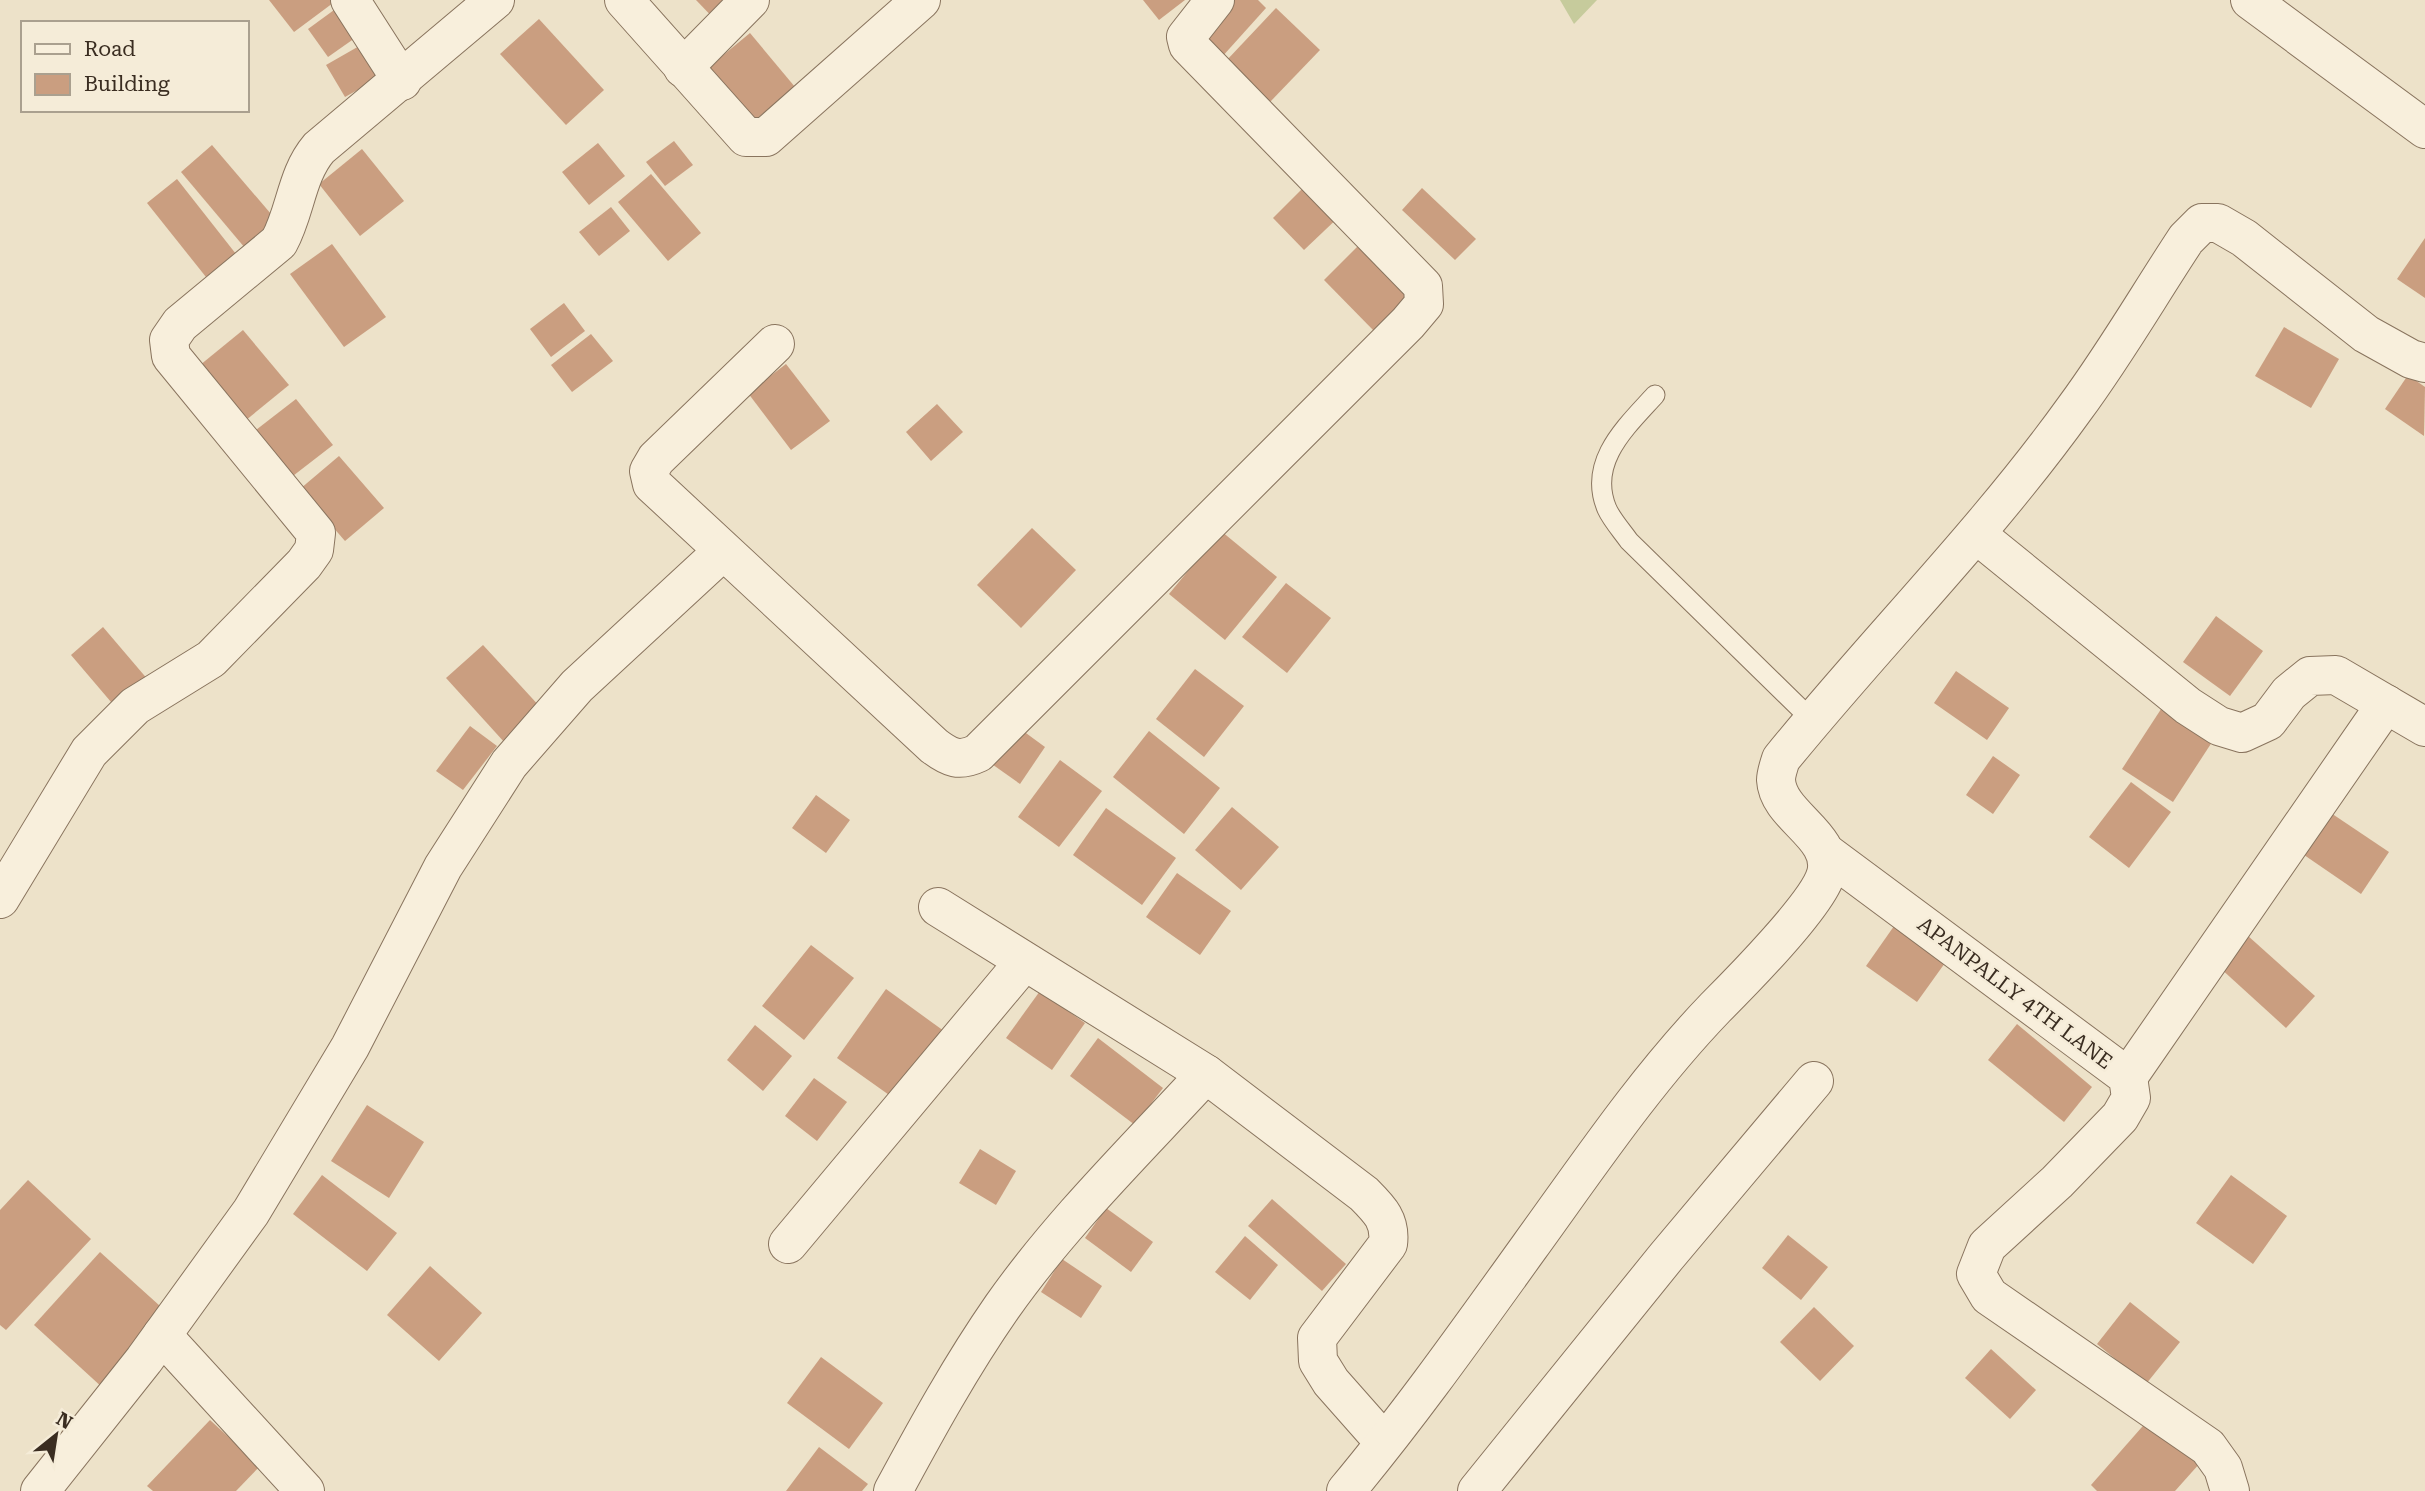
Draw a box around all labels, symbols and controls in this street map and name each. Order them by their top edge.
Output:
legend [21,21,248,112]
text: Road [84,37,136,61]
text: Building [84,72,170,96]
street label: APANPALLY 4TH LANE [1913,912,2117,1074]
north arrow [21,1400,91,1470]
text: N [52,1407,77,1435]

